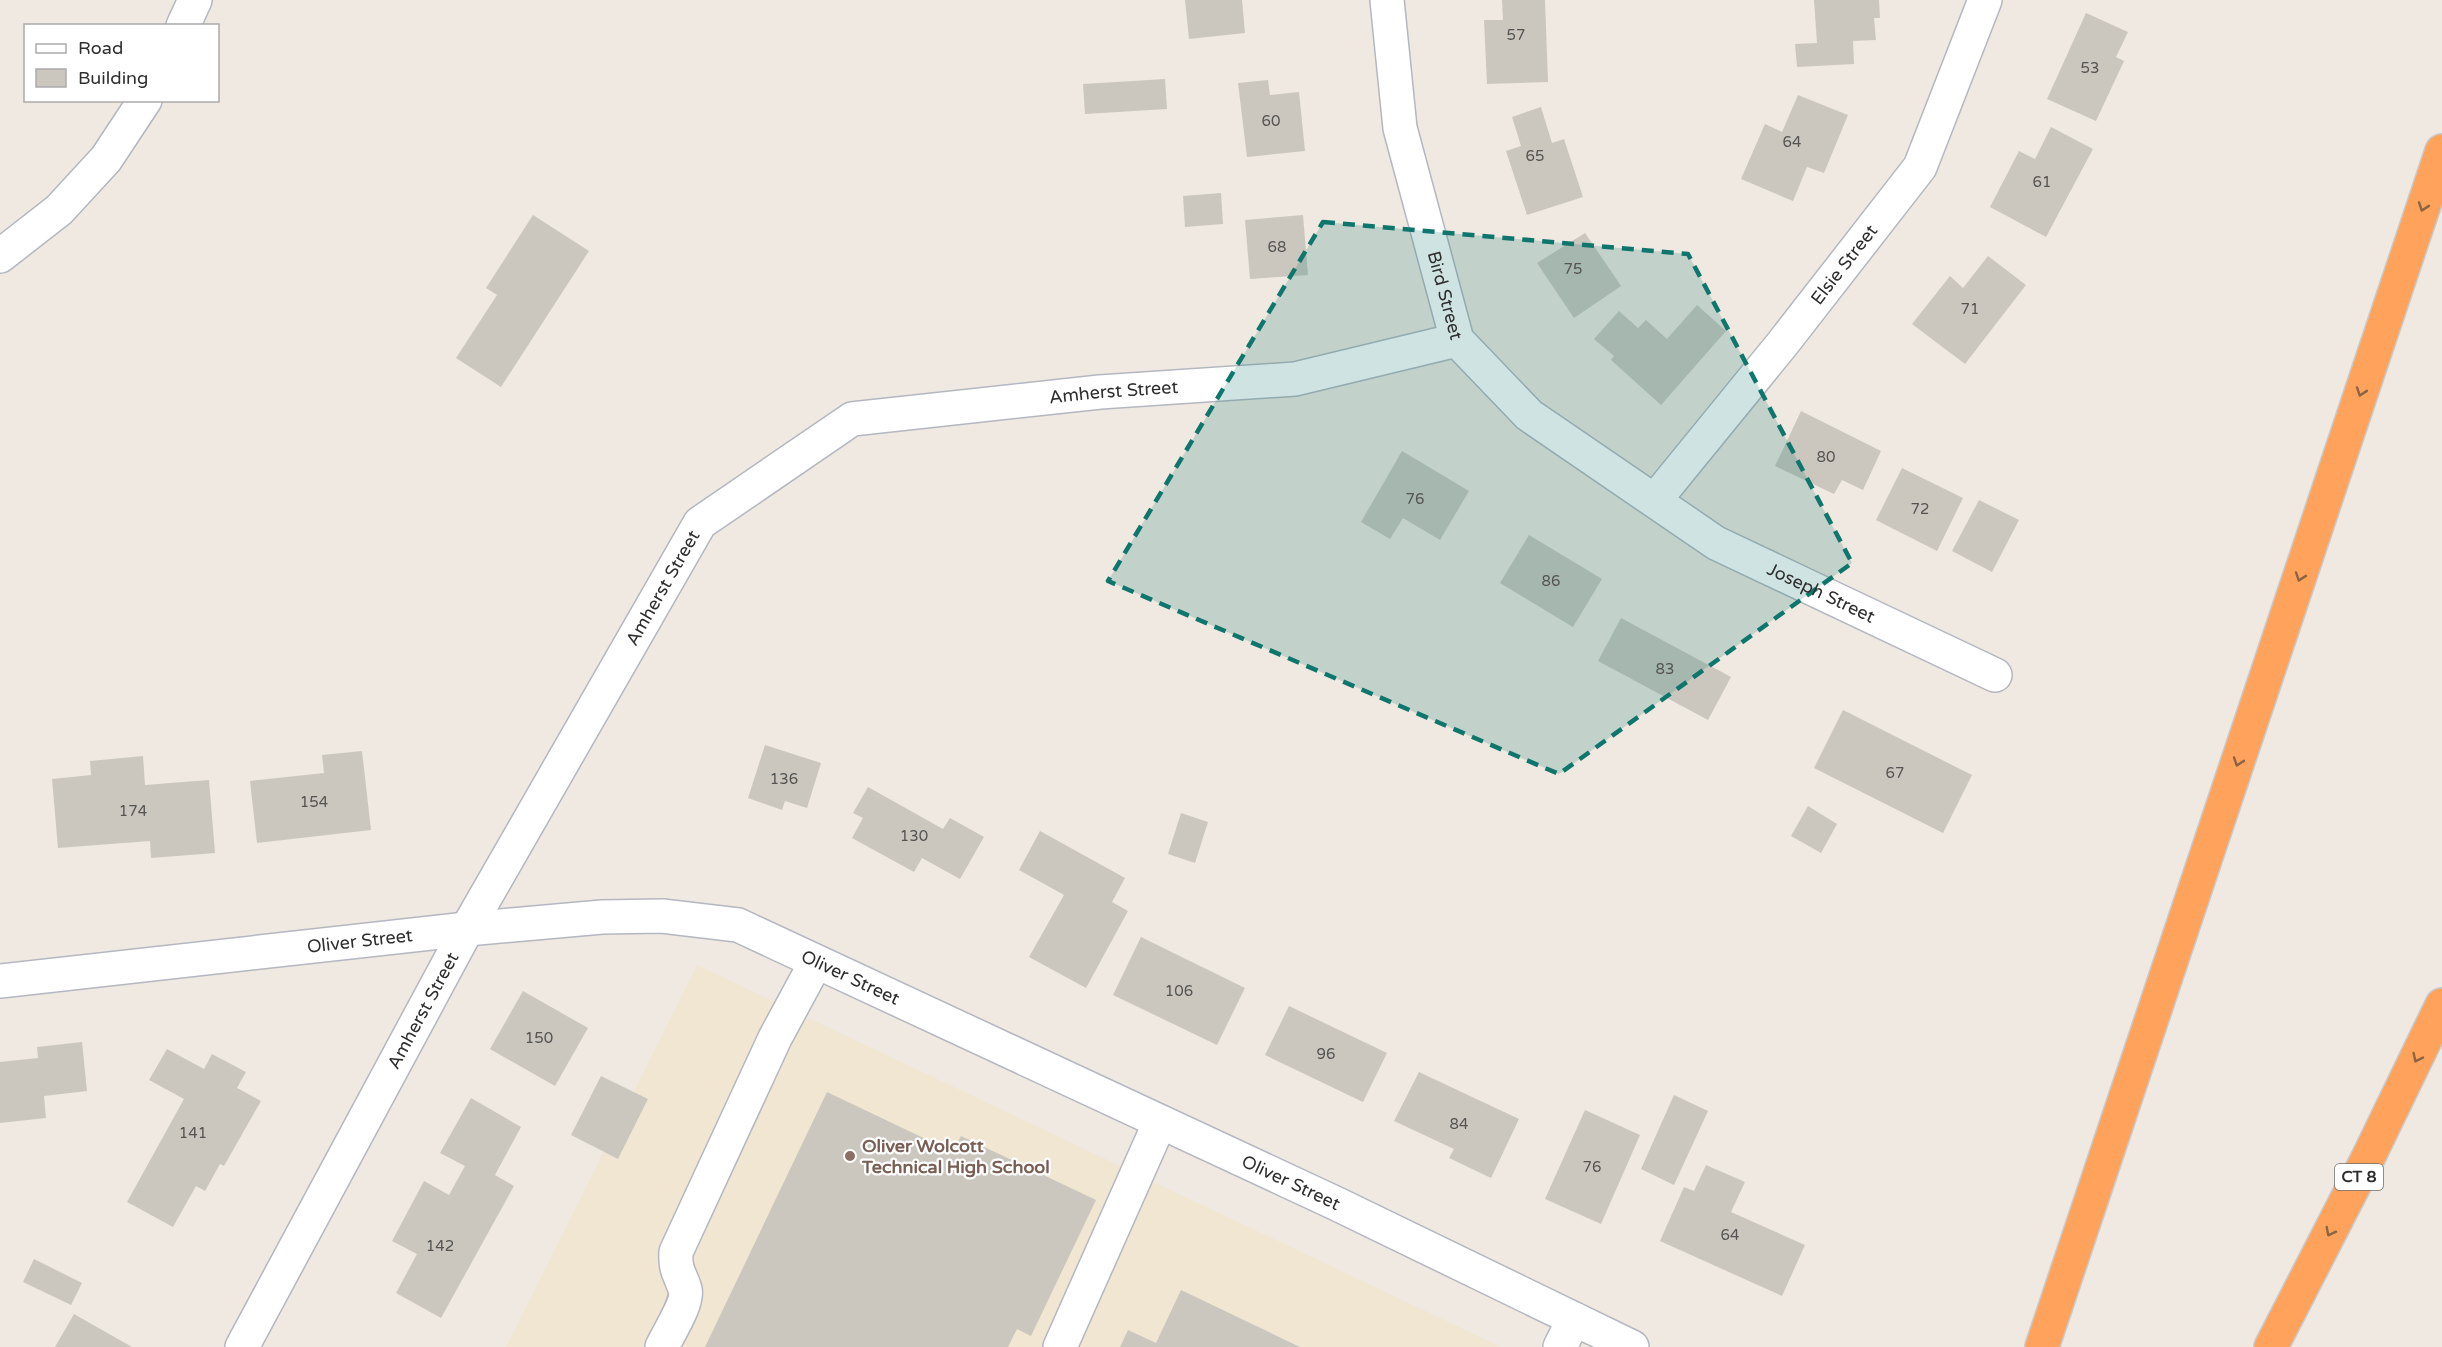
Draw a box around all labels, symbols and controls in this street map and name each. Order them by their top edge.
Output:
legend [24,24,219,102]
house number: 57 [1507,26,1525,44]
text: Road [78,37,123,59]
house number: 53 [2081,59,2099,77]
text: Building [78,67,148,89]
house number: 60 [1262,112,1280,130]
house number: 64 [1783,133,1801,151]
house number: 65 [1526,147,1544,165]
house number: 61 [2033,173,2051,191]
one-way arrow [2418,201,2431,212]
street label: Elsie Street [1806,220,1882,309]
house number: 68 [1268,238,1286,256]
street label: Bird Street [1423,249,1467,342]
house number: 75 [1564,260,1582,278]
house number: 71 [1961,300,1979,318]
street label: Amherst Street [1048,376,1179,408]
one-way arrow [2356,386,2369,397]
house number: 80 [1817,448,1835,466]
house number: 76 [1406,490,1424,508]
house number: 72 [1911,500,1929,518]
street label: Amherst Street [621,526,705,650]
street label: Joseph Street [1764,558,1879,628]
one-way arrow [2294,571,2307,582]
house number: 86 [1542,572,1560,590]
house number: 83 [1656,660,1674,678]
one-way arrow [2232,756,2245,767]
house number: 67 [1886,764,1904,782]
house number: 136 [770,770,798,788]
house number: 154 [300,793,328,811]
house number: 174 [119,802,147,820]
house number: 130 [900,827,928,845]
street label: Oliver Street [306,924,414,958]
street label: Oliver Street [798,945,903,1010]
street label: Amherst Street [383,948,464,1073]
house number: 106 [1165,982,1193,1000]
house number: 150 [525,1029,553,1047]
house number: 96 [1317,1045,1335,1063]
one-way arrow [2412,1051,2424,1062]
house number: 84 [1450,1115,1468,1133]
house number: 141 [179,1124,207,1142]
place label: Oliver Wolcott Technical High School [861,1135,1050,1178]
marker: Oliver Wolcott Technical High School [843,1149,857,1163]
street label: Oliver Street [1238,1150,1344,1215]
house number: 76 [1583,1158,1601,1176]
road number: CT 8 [2335,1164,2383,1190]
house number: 64 [1721,1226,1739,1244]
one-way arrow [2326,1226,2337,1237]
house number: 142 [426,1237,454,1255]

